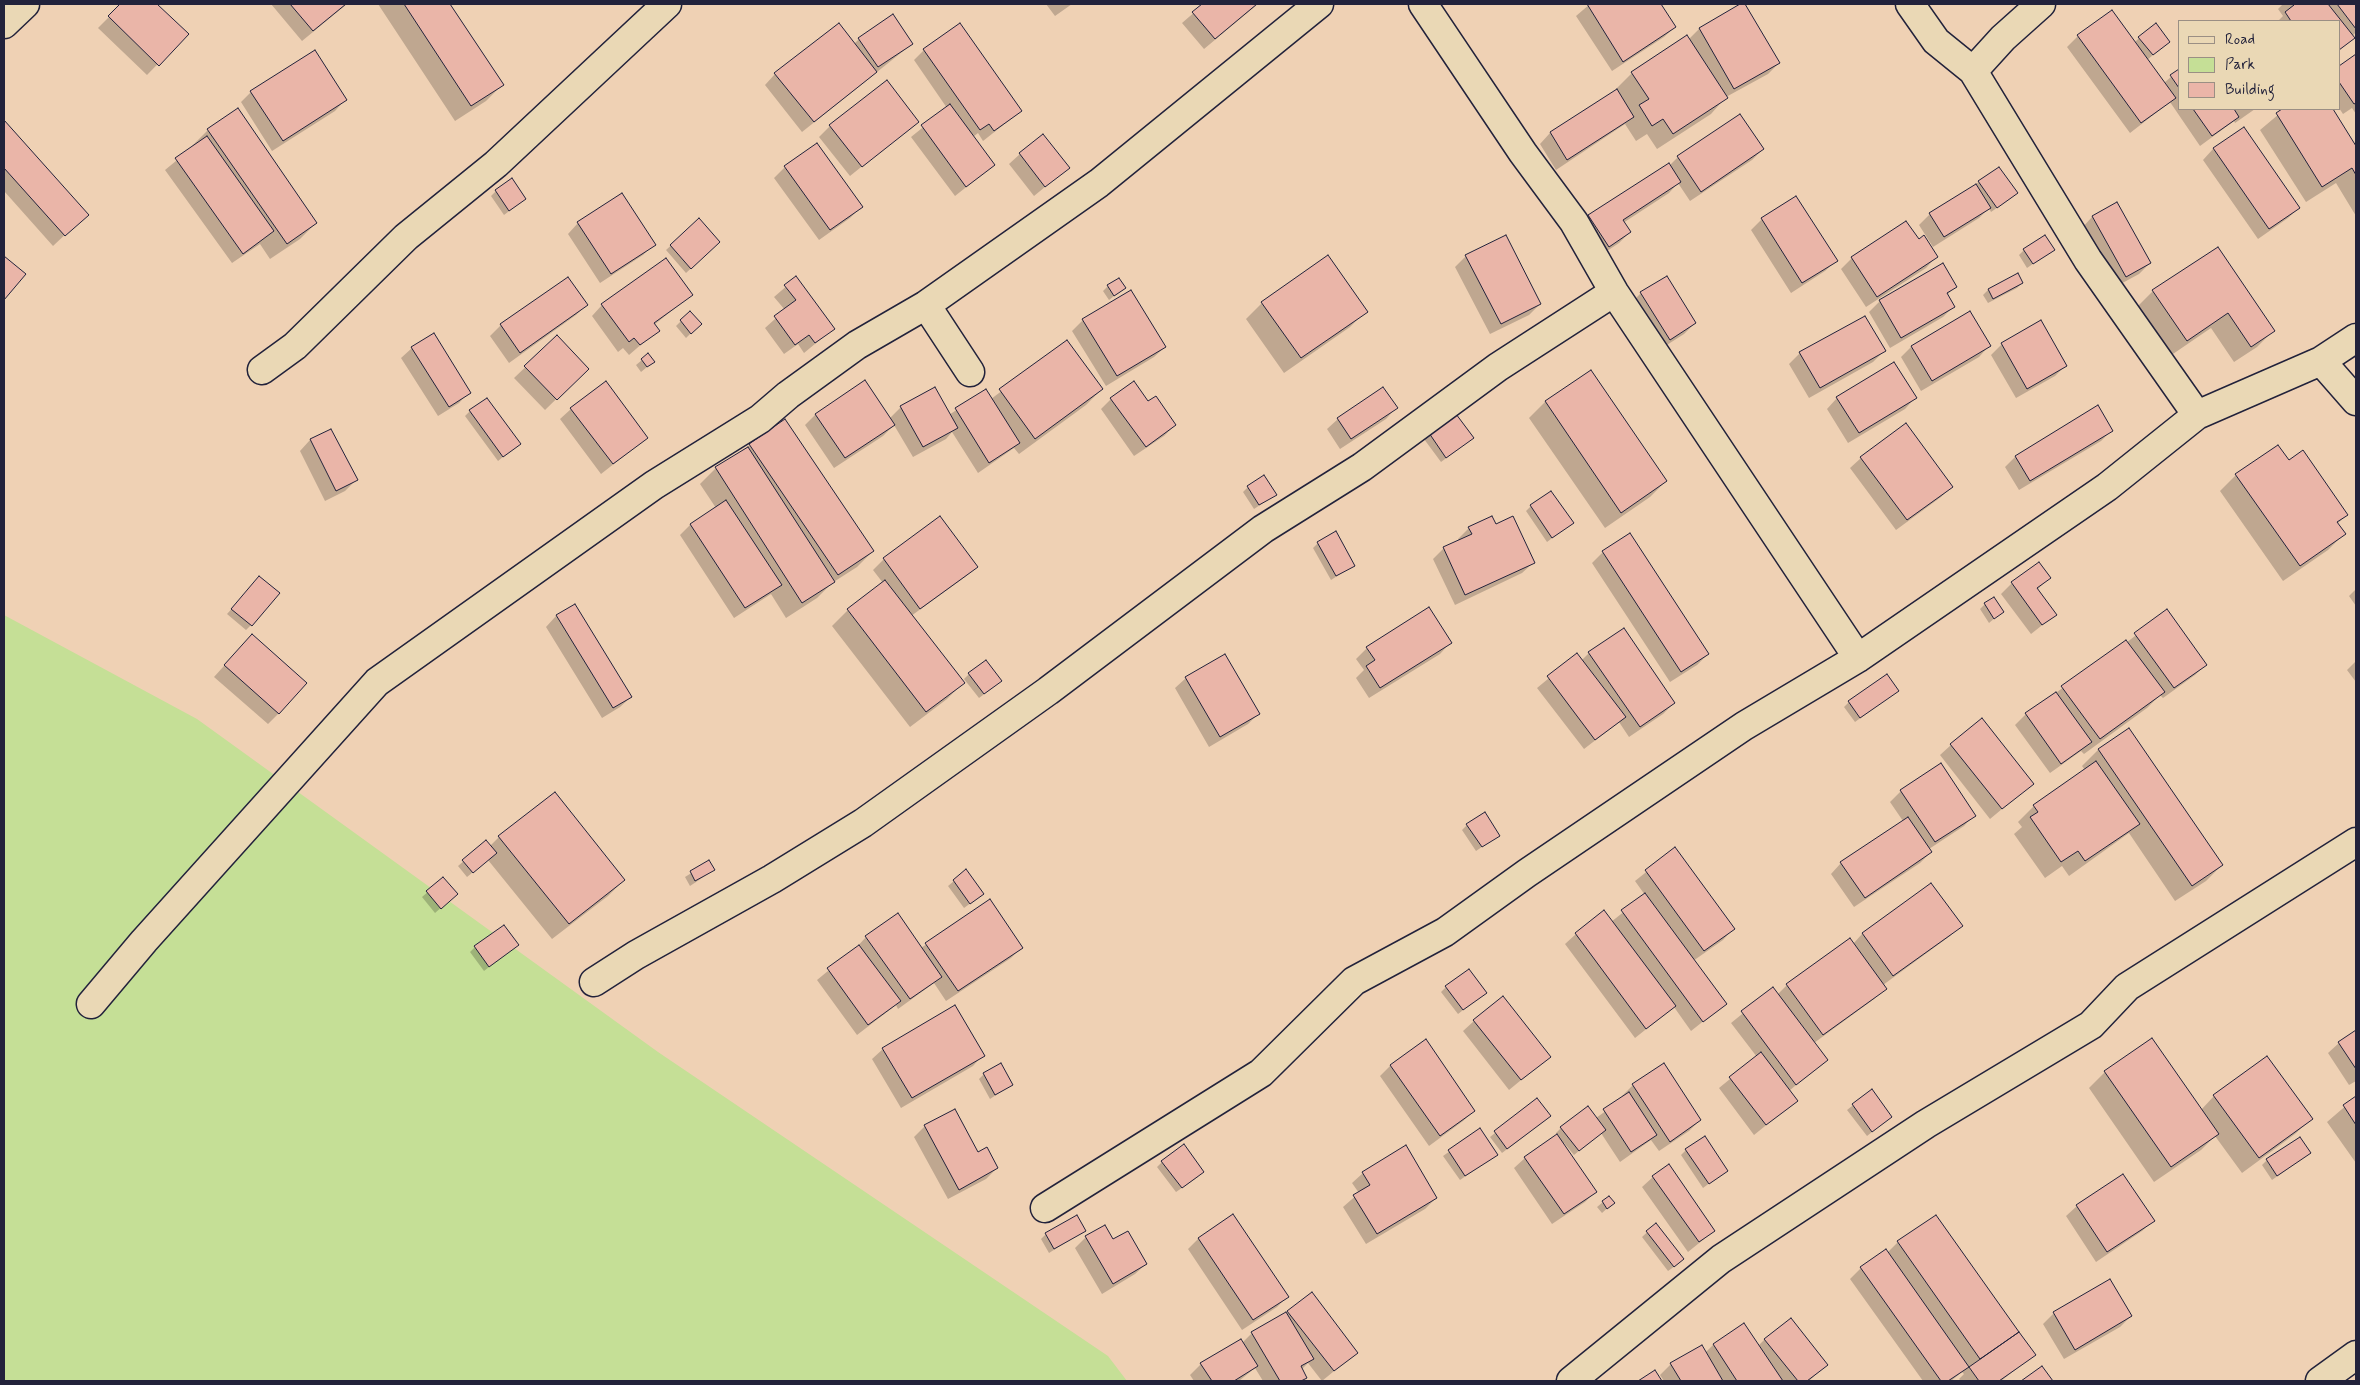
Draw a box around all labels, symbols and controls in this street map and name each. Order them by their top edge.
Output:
legend [2178,20,2340,110]
text: Road [2225,30,2255,50]
text: Park [2225,55,2255,75]
text: Building [2225,80,2275,100]

